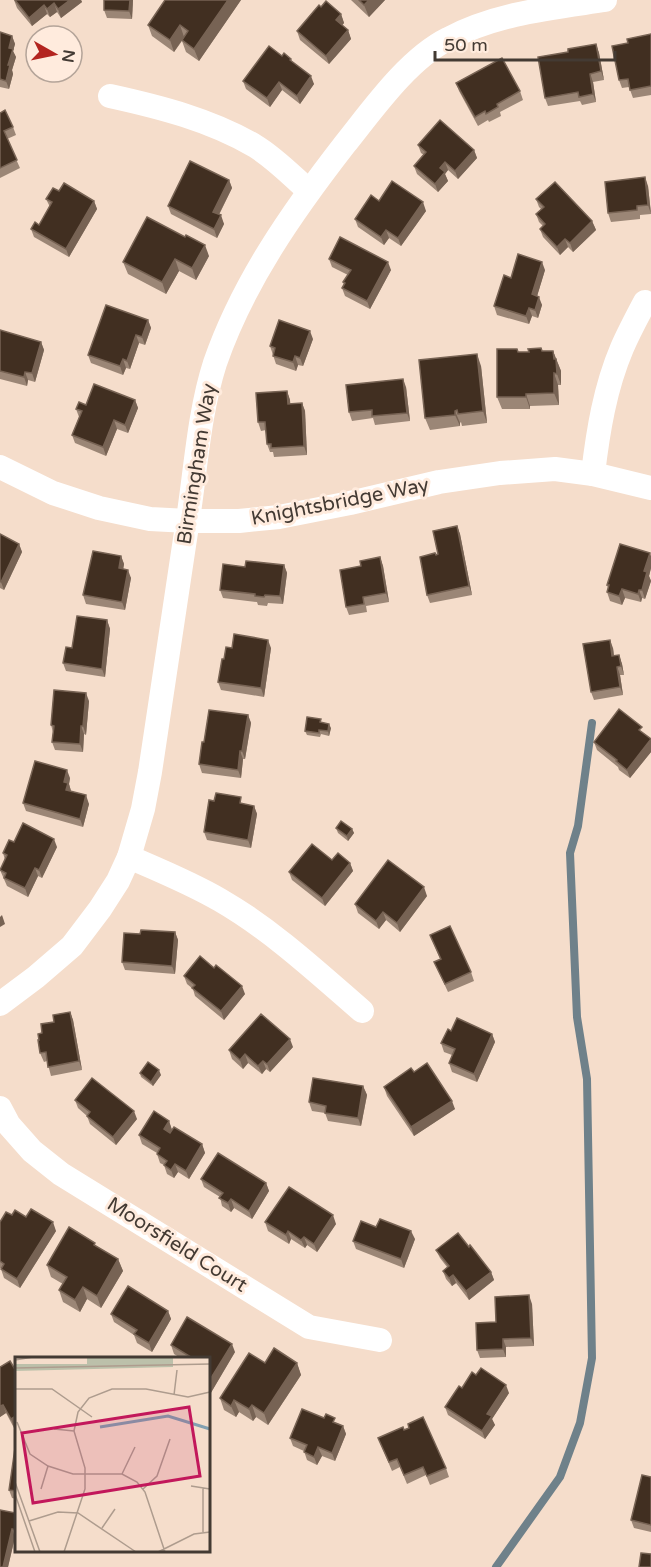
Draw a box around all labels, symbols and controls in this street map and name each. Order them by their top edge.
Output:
north arrow [24,24,84,84]
scale bar [435,24,615,62]
text: 50 m [444,34,488,56]
text: N [57,48,79,64]
street label: Birmingham Way [172,382,222,546]
street label: Knightsbridge Way [249,473,431,531]
street label: Moorsfield Court [102,1192,252,1298]
inset map [15,1357,210,1552]

